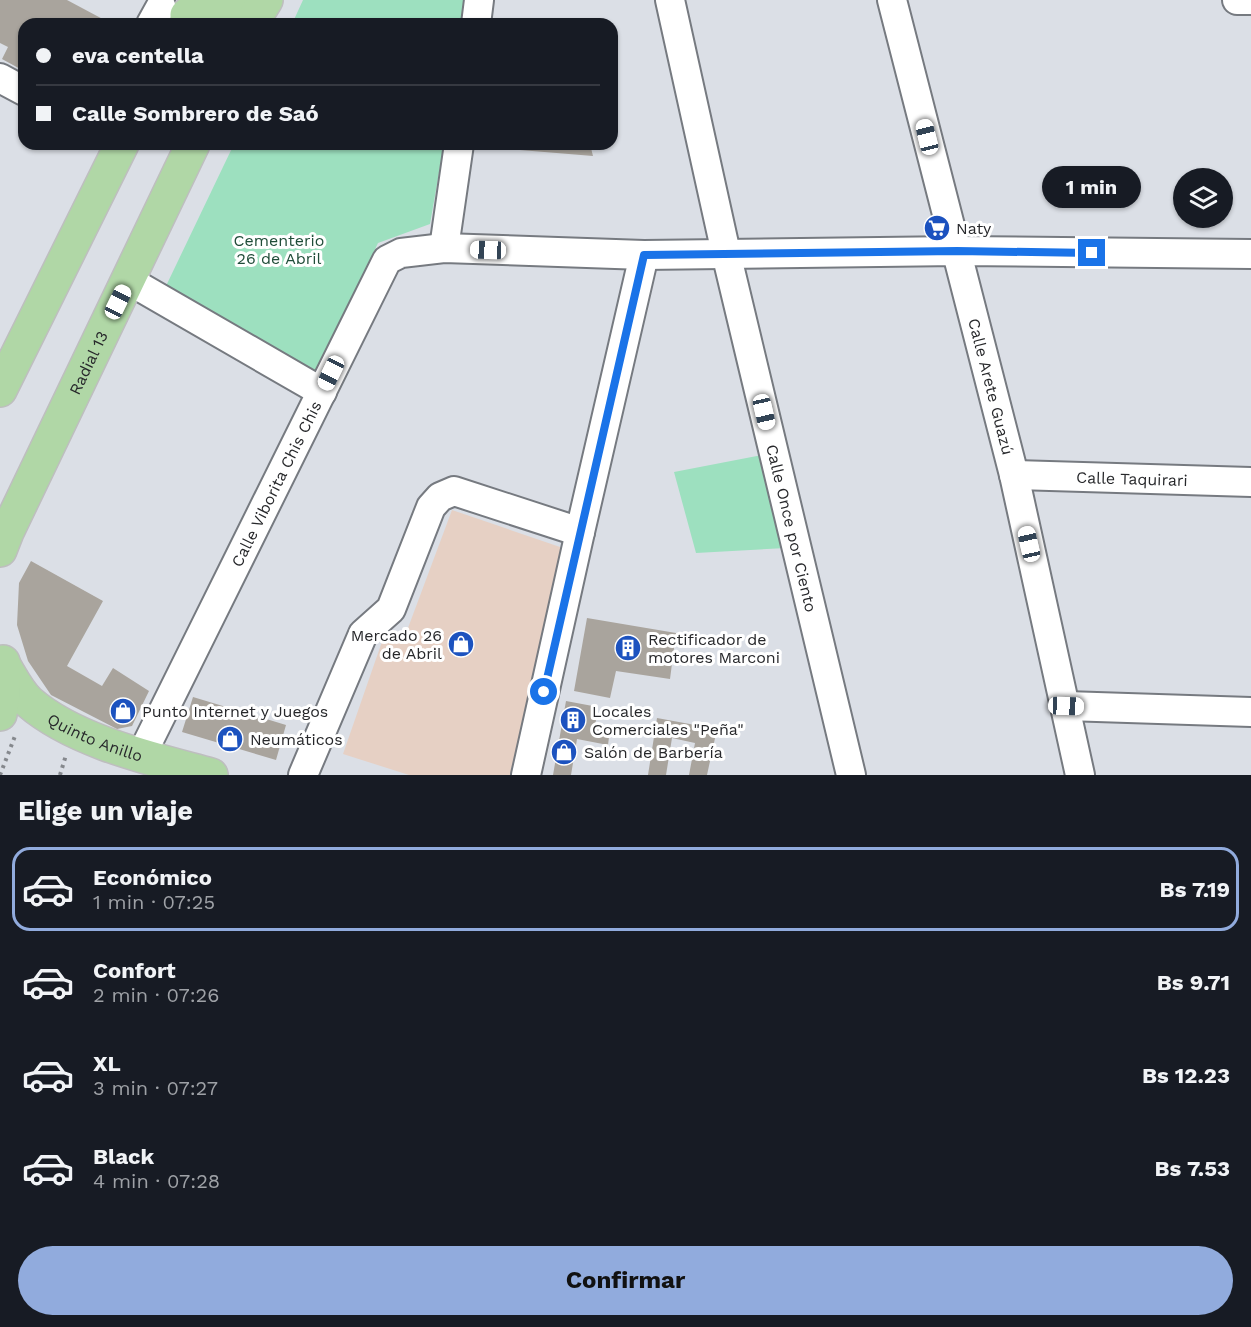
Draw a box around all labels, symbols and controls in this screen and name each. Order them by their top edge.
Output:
text: eva centella [72,43,204,68]
text: Calle Sombrero de Saó [72,101,319,126]
car [914,117,940,157]
callout: 1 min [1042,166,1142,208]
map controls [1173,168,1233,228]
button: layers [1173,168,1233,228]
text: 1 min [1066,175,1117,199]
supermarket icon: Naty [922,213,952,243]
place label: Naty [956,219,992,238]
park label: Cementerio 26 de Abril [234,231,324,268]
route end [1078,239,1105,266]
car [470,240,506,260]
car [102,282,134,322]
street label: Calle Arete Guazú [965,316,1018,457]
street label: Radial 13 [65,328,111,398]
car [315,353,347,393]
car [751,392,777,432]
street label: Calle Viborita Chis Chis [227,398,325,570]
street label: Calle Once por Ciento [763,442,821,614]
street label: Calle Taquirari [1076,467,1188,490]
car [1016,524,1042,564]
place label: Mercado 26 de Abril [351,626,442,663]
shop icon: Mercado 26 de Abril [446,629,476,659]
place label: Rectificador de motores Marconi [648,630,780,667]
building icon: Rectificador de motores Marconi [613,633,643,663]
route start [530,678,557,705]
shop icon: Punto Internet y Juegos [108,696,138,726]
car [1048,696,1084,716]
place label: Punto Internet y Juegos [142,702,328,721]
place label: Locales Comerciales "Peña" [592,702,744,739]
building icon: Locales Comerciales "Peña" [558,705,588,735]
street label: Quinto Anillo [44,709,145,765]
shop icon: Neumáticos [215,724,245,754]
place label: Neumáticos [250,730,343,749]
shop icon: Salón de Barbería [549,737,579,767]
place label: Salón de Barbería [584,743,723,762]
text: Elige un viaje [18,795,193,827]
icon: car [21,862,75,916]
text: Económico [93,865,212,890]
text: Bs 7.19 [1160,877,1230,902]
text: 1 min · 07:25 [93,890,215,914]
icon: car [21,955,75,1009]
text: Confort [93,958,176,983]
text: Bs 9.71 [1157,970,1230,995]
text: 2 min · 07:26 [93,983,219,1007]
icon: car [21,1048,75,1102]
text: XL [93,1051,121,1076]
text: Bs 12.23 [1142,1063,1230,1088]
text: 3 min · 07:27 [93,1076,218,1100]
icon: car [21,1141,75,1195]
text: Black [93,1144,154,1169]
text: Bs 7.53 [1155,1156,1230,1181]
text: 4 min · 07:28 [93,1169,220,1193]
button: Confirmar [18,1246,1233,1315]

